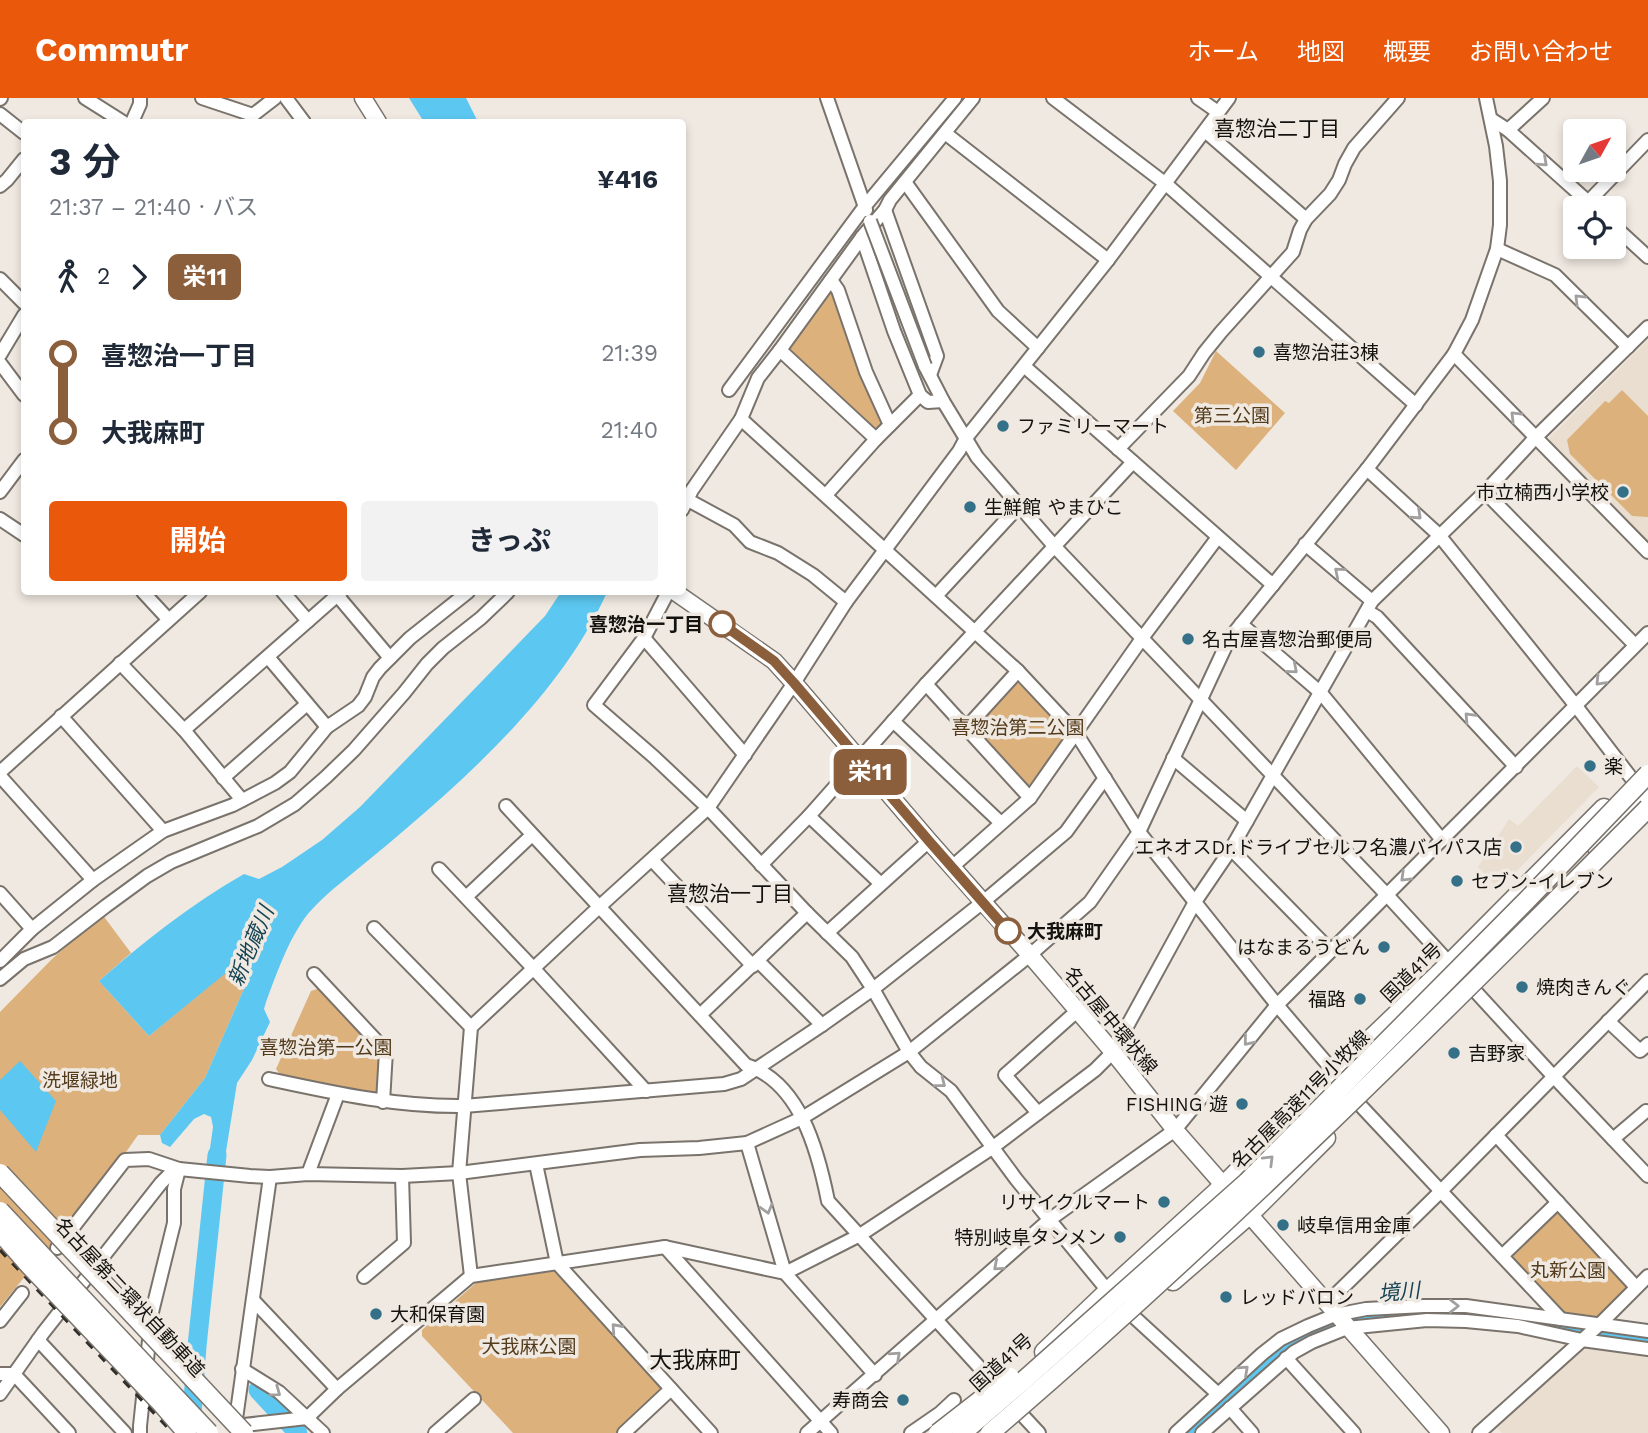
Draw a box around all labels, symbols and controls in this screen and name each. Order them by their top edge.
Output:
text: Commutr [35,30,188,69]
text: ホーム [1188,38,1259,66]
text: 地図 [1297,38,1345,66]
text: 概要 [1383,38,1431,66]
text: お問い合わせ [1469,38,1613,66]
district label: 喜惣治二丁目 [1214,116,1340,141]
north arrow [1563,119,1626,182]
map controls [1563,119,1626,259]
text: 3 分 [49,140,120,184]
one-way arrow [1535,154,1548,166]
text: ¥416 [597,164,658,194]
text: 21:37 – 21:40 · バス [49,194,258,221]
button: locate [1563,196,1626,259]
icon: walk [49,258,87,296]
icon: forward [120,258,158,296]
text: 2 [97,263,110,290]
text: 栄11 [182,263,227,291]
one-way arrow [1575,295,1587,307]
text: 21:39 [601,340,658,367]
text: 喜惣治一丁目 [101,341,257,371]
place label: 喜惣治荘3棟 [1273,341,1379,364]
marker: 喜惣治荘3棟 [1251,344,1267,360]
park label: 第三公園 [1194,404,1270,427]
one-way arrow [1510,411,1523,424]
place label: ファミリーマート [1017,415,1169,438]
text: 21:40 [600,417,658,444]
text: 大我麻町 [101,418,205,448]
marker: ファミリーマート [995,418,1011,434]
place label: 市立楠西小学校 [1476,481,1609,504]
marker: 市立楠西小学校 [1615,484,1631,500]
place label: 生鮮館 やまひこ [984,496,1123,519]
marker: 生鮮館 やまひこ [962,499,978,515]
button: 開始 [49,501,347,581]
button: きっぷ [361,501,658,581]
one-way arrow [1409,507,1422,519]
one-way arrow [1334,568,1346,581]
marker: 喜惣治一丁目 [709,611,735,637]
place label: 喜惣治一丁目 [589,613,703,636]
place label: 名古屋喜惣治郵便局 [1202,628,1373,651]
marker: 名古屋喜惣治郵便局 [1180,631,1196,647]
one-way arrow [1285,661,1298,673]
one-way arrow [1596,673,1609,686]
one-way arrow [1465,712,1478,725]
park label: 喜惣治第二公園 [951,716,1085,739]
line badge: 栄11 [830,749,910,795]
place label: 楽 [1604,755,1623,778]
text: 栄11 [848,758,892,786]
marker: 楽 [1582,758,1598,774]
place label: エネオスDr.ドライブセルフ名濃バイパス店 [1135,836,1502,859]
marker: エネオスDr.ドライブセルフ名濃バイパス店 [1508,839,1524,855]
one-way arrow [1400,869,1413,882]
place label: セブン-イレブン [1471,870,1614,893]
marker: セブン-イレブン [1449,873,1465,889]
district label: 喜惣治一丁目 [667,881,793,906]
water label: 新地蔵川 [223,900,279,989]
marker: 大我麻町 [995,918,1021,944]
place label: 大我麻町 [1027,920,1103,943]
place label: はなまるうどん [1237,936,1370,959]
street label: 国道41号 [1376,938,1447,1007]
marker: はなまるうどん [1376,939,1392,955]
street label: 名古屋中環状線 [1059,962,1162,1079]
place label: 焼肉きんぐ [1536,976,1631,999]
marker: 焼肉きんぐ [1514,979,1530,995]
place label: 福路 [1308,988,1346,1011]
marker: 福路 [1352,991,1368,1007]
street label: 名古屋高速11号小牧線 [1227,1026,1374,1173]
one-way arrow [1243,1034,1256,1046]
park label: 喜惣治第一公園 [259,1036,393,1059]
place label: 吉野家 [1468,1042,1525,1065]
marker: 吉野家 [1446,1045,1462,1061]
park label: 洗堰緑地 [42,1069,118,1092]
one-way arrow [932,1075,945,1087]
place label: FISHING 遊 [1126,1093,1228,1116]
marker: FISHING 遊 [1234,1096,1250,1112]
one-way arrow [1261,1155,1274,1168]
place label: リサイクルマート [999,1191,1150,1214]
marker: リサイクルマート [1156,1194,1172,1210]
one-way arrow [758,1202,773,1214]
street label: 名古屋第二環状自動車道 [50,1213,209,1382]
place label: 岐阜信用金庫 [1297,1214,1411,1237]
marker: 岐阜信用金庫 [1275,1217,1291,1233]
place label: 特別岐阜タンメン [955,1226,1106,1249]
marker: 特別岐阜タンメン [1112,1229,1128,1245]
one-way arrow [993,1258,1006,1270]
park label: 丸新公園 [1530,1259,1606,1282]
water label: 境川 [1377,1277,1423,1306]
place label: レッドバロン [1240,1286,1354,1309]
marker: レッドバロン [1218,1289,1234,1305]
one-way arrow [1449,1298,1460,1314]
place label: 大和保育園 [390,1303,485,1326]
marker: 大和保育園 [368,1306,384,1322]
one-way arrow [611,1323,624,1336]
street label: 国道41号 [966,1328,1037,1396]
park label: 大我麻公園 [481,1335,577,1358]
district label: 大我麻町 [649,1347,741,1374]
one-way arrow [888,1352,901,1365]
one-way arrow [1236,1366,1249,1379]
one-way arrow [268,1383,281,1396]
place label: 寿商会 [832,1389,889,1412]
marker: 寿商会 [895,1392,911,1408]

